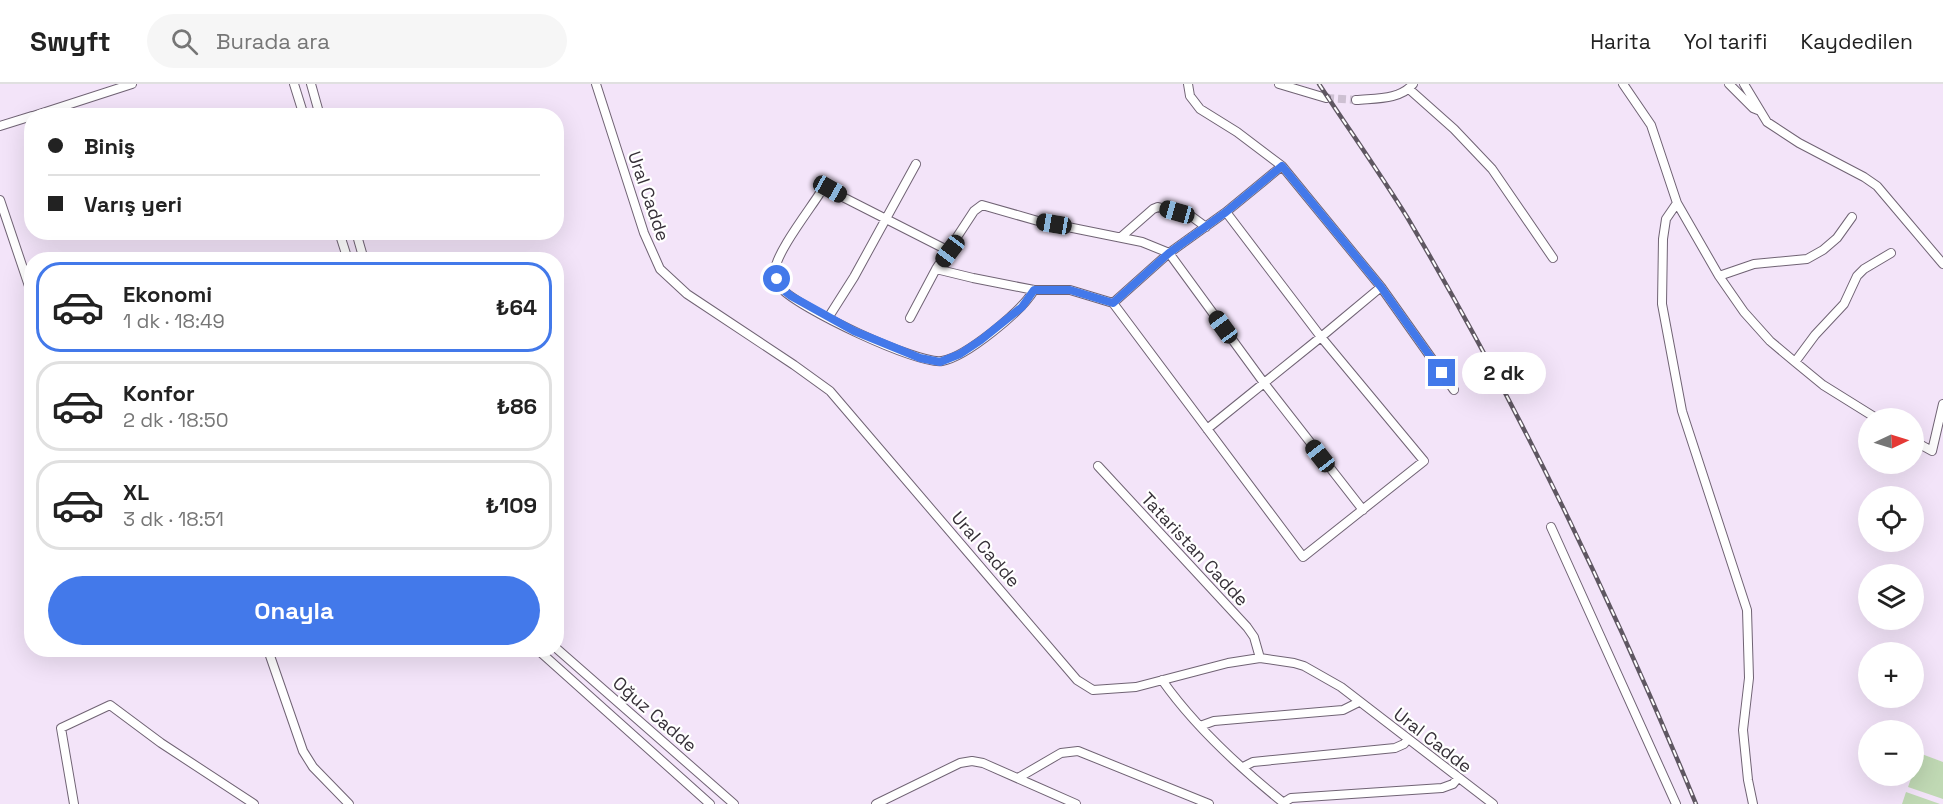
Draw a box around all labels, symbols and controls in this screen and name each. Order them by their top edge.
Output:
search box [147,14,567,68]
text: Swyft [30,23,111,59]
icon: search [168,25,201,58]
text: Burada ara [216,27,330,55]
text: Harita [1590,28,1651,55]
text: Yol tarifi [1684,28,1767,55]
text: Kaydedilen [1800,28,1913,55]
text: Biniş [84,132,135,160]
street label: Ural Cadde [623,148,675,244]
car [810,172,850,206]
text: Varış yeri [84,190,182,218]
car [1157,198,1197,226]
car [1035,212,1073,236]
car [932,231,968,271]
route start [763,265,790,292]
icon: car [51,280,105,334]
text: Ekonomi [123,280,212,308]
text: ₺64 [496,293,537,321]
car [1205,307,1241,347]
text: 1 dk · 18:49 [123,308,225,334]
callout: 2 dk [1463,352,1547,394]
route end [1428,359,1455,386]
text: 2 dk [1484,360,1525,386]
icon: car [51,379,105,433]
text: Konfor [123,379,195,407]
text: ₺86 [497,392,537,420]
text: 2 dk · 18:50 [123,407,229,433]
north arrow [1858,408,1924,474]
map controls [1858,408,1924,786]
car [1302,436,1338,476]
icon: car [51,478,105,532]
text: XL [123,478,149,506]
button: locate [1858,486,1924,552]
street label: Tataristan Cadde [1136,487,1254,611]
text: ₺109 [486,491,537,519]
text: 3 dk · 18:51 [123,506,224,532]
street label: Ural Cadde [947,506,1025,592]
button: layers [1858,564,1924,630]
button: Onayla [48,576,540,645]
button: + [1858,642,1924,708]
street label: Oğuz Cadde [608,671,702,757]
street label: Ural Cadde [1389,702,1477,778]
button: − [1858,720,1924,786]

